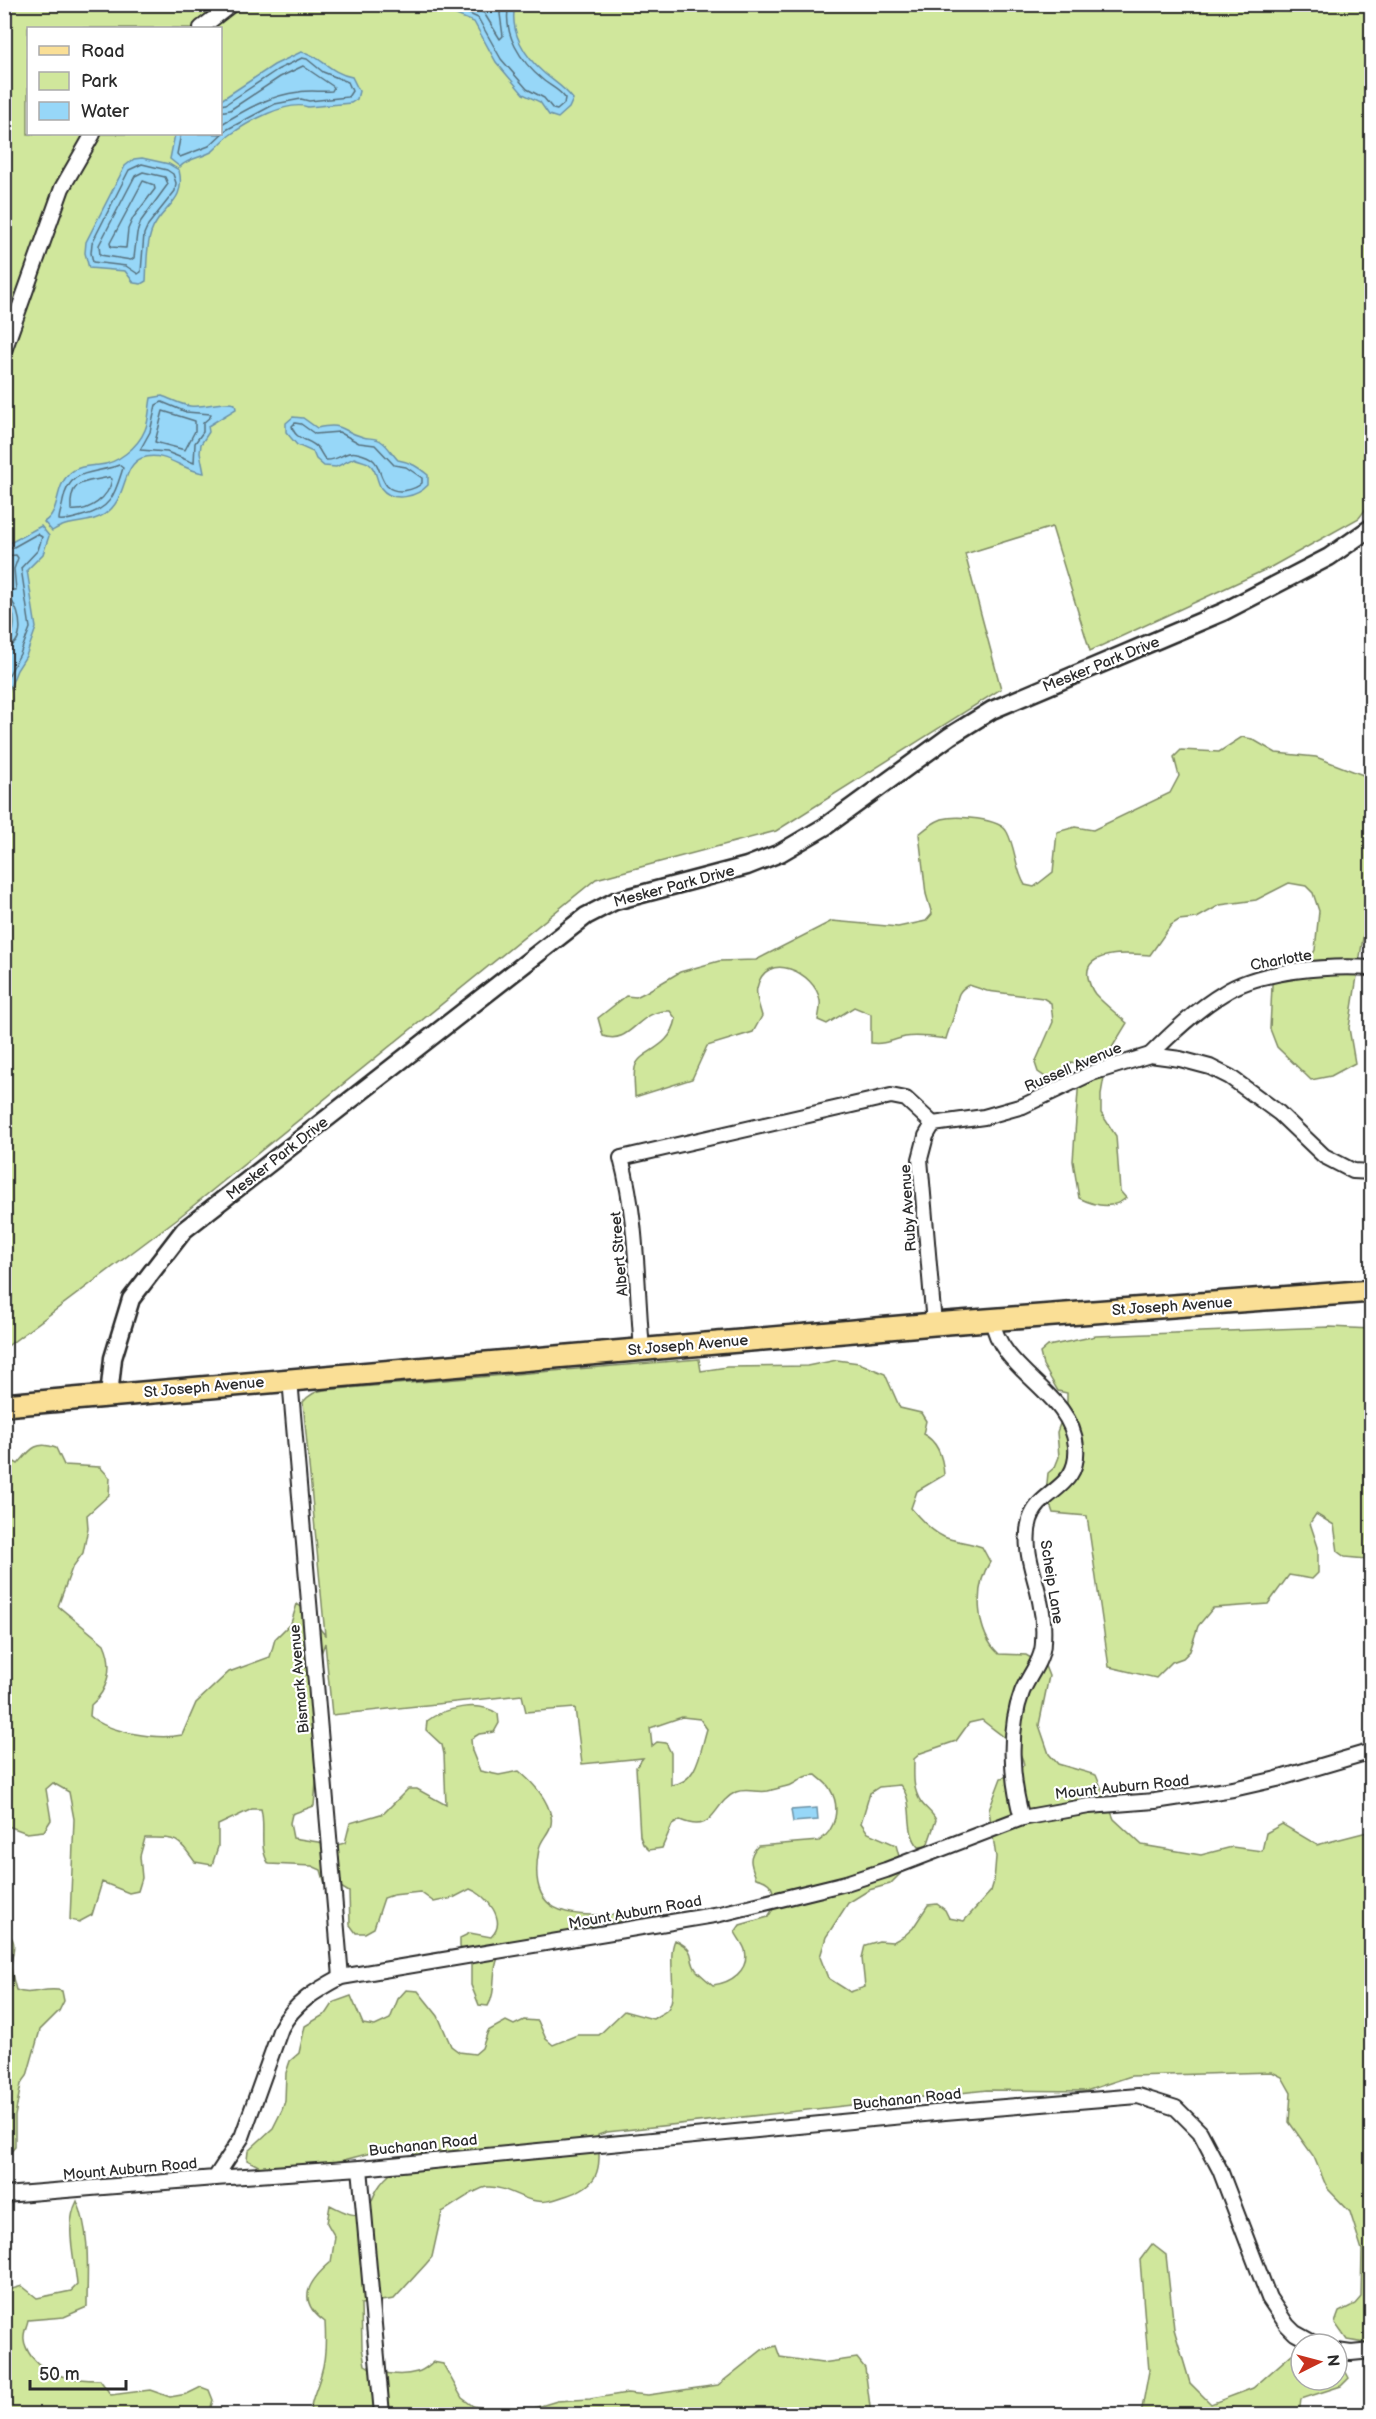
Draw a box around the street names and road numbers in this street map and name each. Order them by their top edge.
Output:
street label: Mesker Park Drive [1040,632,1162,697]
street label: Mesker Park Drive [612,861,737,912]
street label: Charlotte [1249,946,1313,975]
street label: Russell Avenue [1022,1038,1125,1096]
street label: Mesker Park Drive [223,1113,332,1204]
street label: Ruby Avenue [896,1164,921,1252]
street label: Albert Street [606,1210,633,1297]
street label: St Joseph Avenue [1111,1293,1233,1320]
street label: St Joseph Avenue [627,1331,749,1360]
street label: St Joseph Avenue [143,1373,265,1402]
street label: Scheip Lane [1036,1539,1068,1625]
street label: Bismark Avenue [285,1624,314,1734]
street label: Mount Auburn Road [1054,1771,1190,1804]
street label: Mount Auburn Road [567,1891,703,1934]
street label: Buchanan Road [852,2084,962,2115]
street label: Buchanan Road [368,2130,478,2161]
street label: Mount Auburn Road [62,2154,198,2185]

